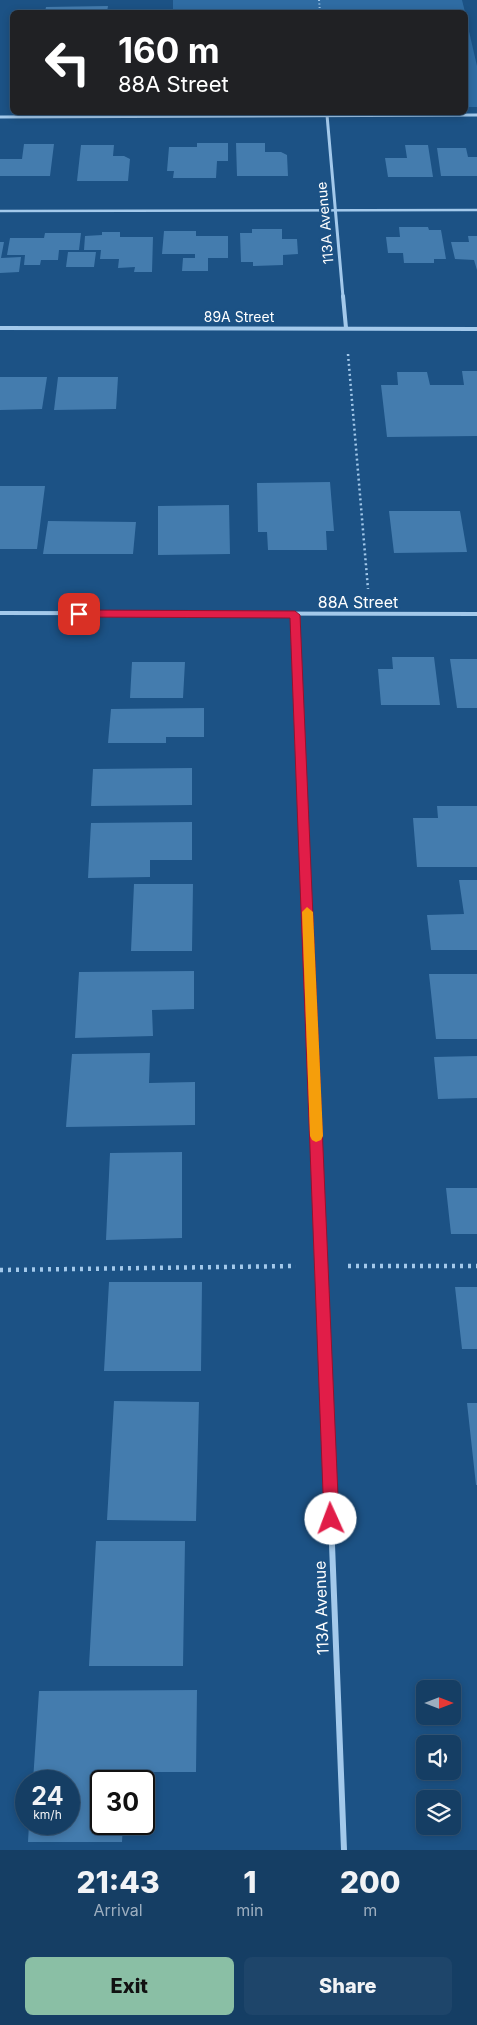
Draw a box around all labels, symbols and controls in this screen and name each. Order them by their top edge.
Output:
text: 160 m [118,29,220,71]
icon: left [35,30,100,95]
text: 88A Street [118,71,229,97]
street label: 113A Avenue [312,181,337,265]
street label: 89A Street [204,308,275,325]
street label: 88A Street [318,592,398,612]
pin [58,593,100,635]
icon: arrive [65,600,93,628]
position arrow [304,1492,356,1544]
street label: 113A Avenue [309,1560,333,1656]
north arrow [416,1680,461,1725]
map controls [416,1680,461,1835]
button: sound [416,1735,461,1780]
speed limit sign: 30 [90,1770,155,1835]
text: 24 [31,1781,64,1811]
button: layers [416,1790,461,1835]
text: km/h [33,1807,62,1822]
text: 21:43 [76,1864,160,1900]
text: 1 [243,1864,256,1900]
text: 200 [340,1864,401,1900]
text: Arrival [93,1900,143,1920]
text: min [236,1900,264,1920]
text: m [363,1900,377,1920]
button: Exit [25,1957,234,2015]
button: Share [244,1957,452,2015]

